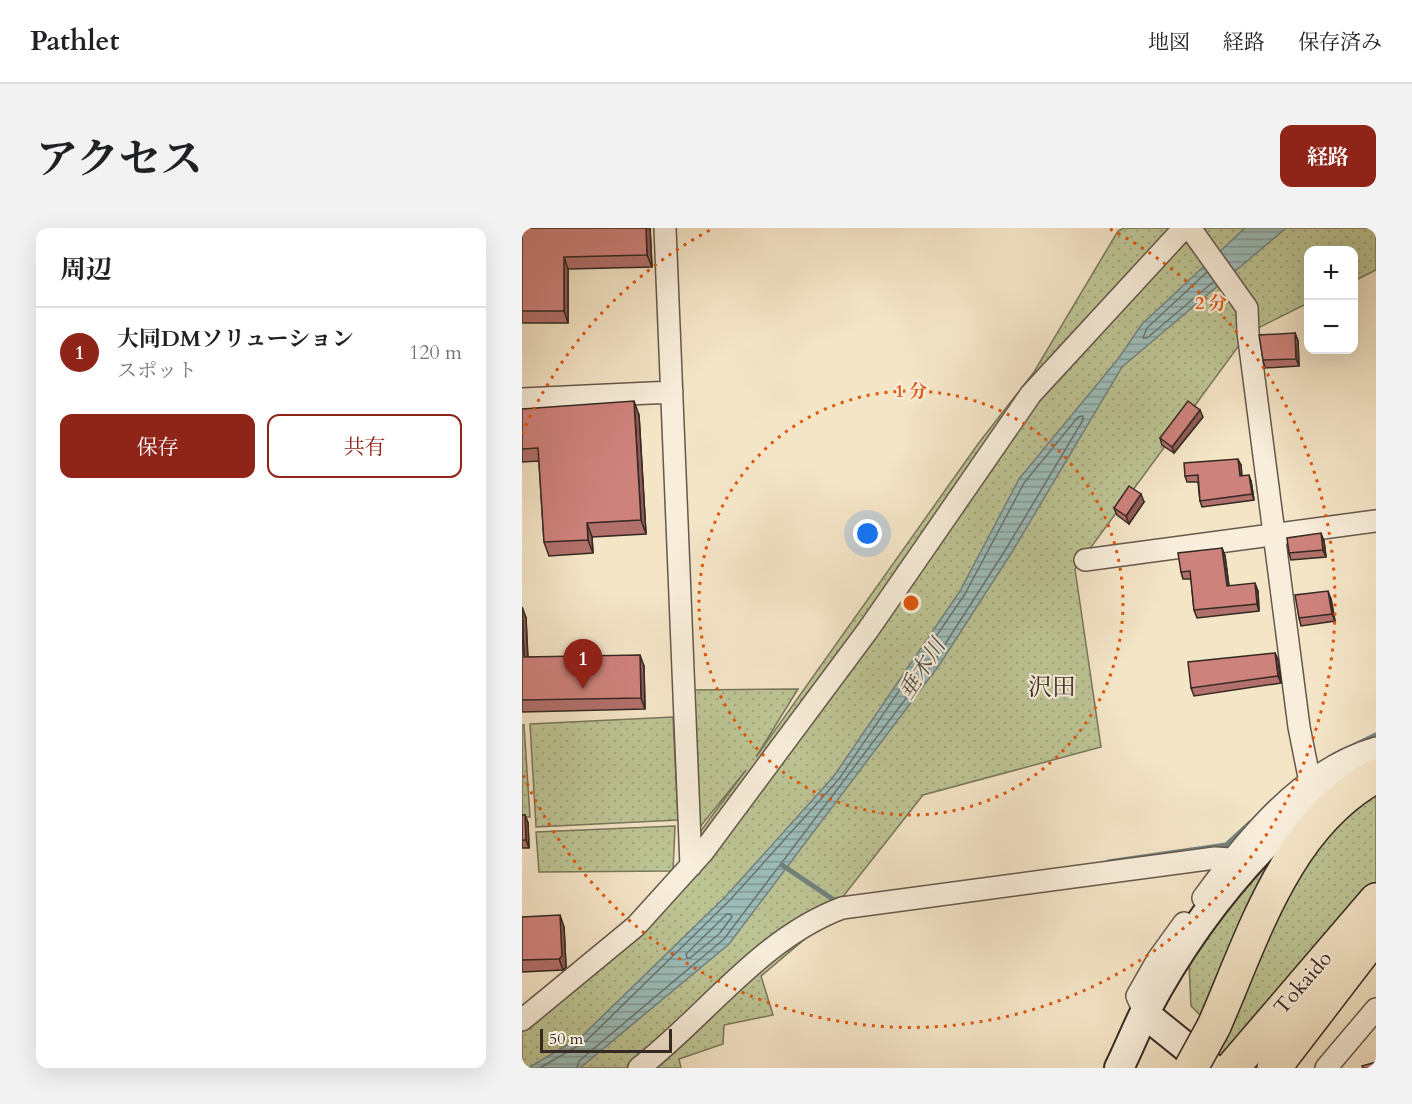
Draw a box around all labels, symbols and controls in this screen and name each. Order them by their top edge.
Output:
text: Pathlet [30,22,119,60]
text: 地図 [1148,28,1190,57]
text: 経路 [1223,28,1265,57]
text: 保存済み [1298,28,1382,57]
button: 経路 [1280,125,1376,187]
text: アクセス [36,131,203,188]
map controls [1304,246,1358,354]
button: + [1304,246,1358,300]
text: 周辺 [60,252,112,287]
text: 2 分 [1195,291,1227,316]
button: − [1304,300,1358,354]
text: 大同DMソリューション [117,324,354,354]
text: 1 [74,339,85,366]
text: 120 m [409,339,462,366]
text: スポット [117,357,197,384]
text: 1 分 [895,379,927,404]
button: 保存 [60,414,255,478]
button: 共有 [267,414,462,478]
your location [853,519,882,548]
centre of rings [901,593,921,613]
water label: 垂木川 [891,631,954,705]
pin: 1 [564,640,602,689]
district label: 沢田 [1028,671,1076,704]
street label: Tokaido [1267,945,1339,1021]
scale bar [540,1026,672,1054]
text: 50 m [549,1028,583,1050]

